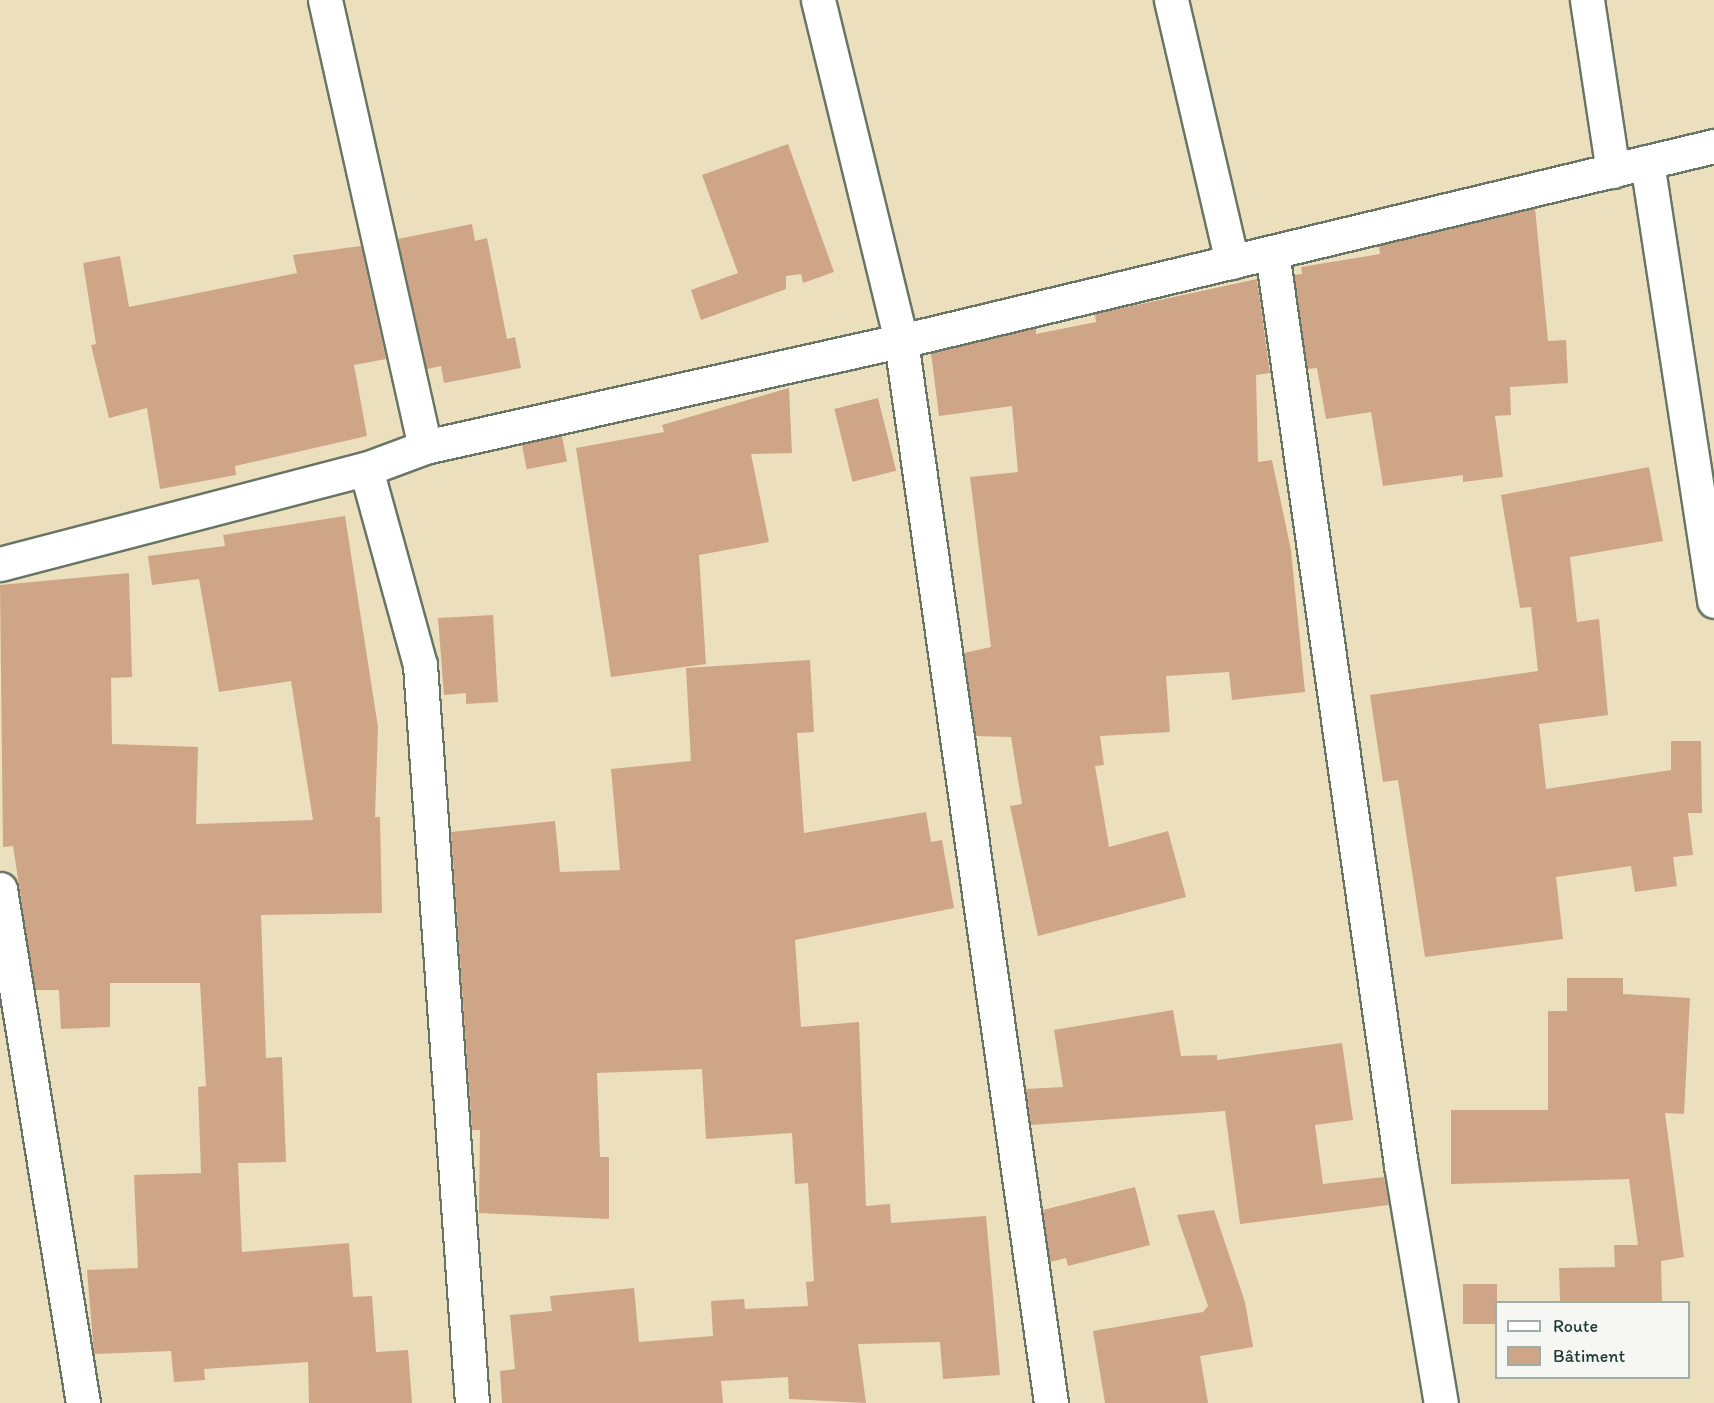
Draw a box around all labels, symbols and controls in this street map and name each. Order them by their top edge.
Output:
legend [1495,1301,1690,1379]
text: Route [1553,1315,1598,1337]
text: Bâtiment [1553,1345,1625,1367]

